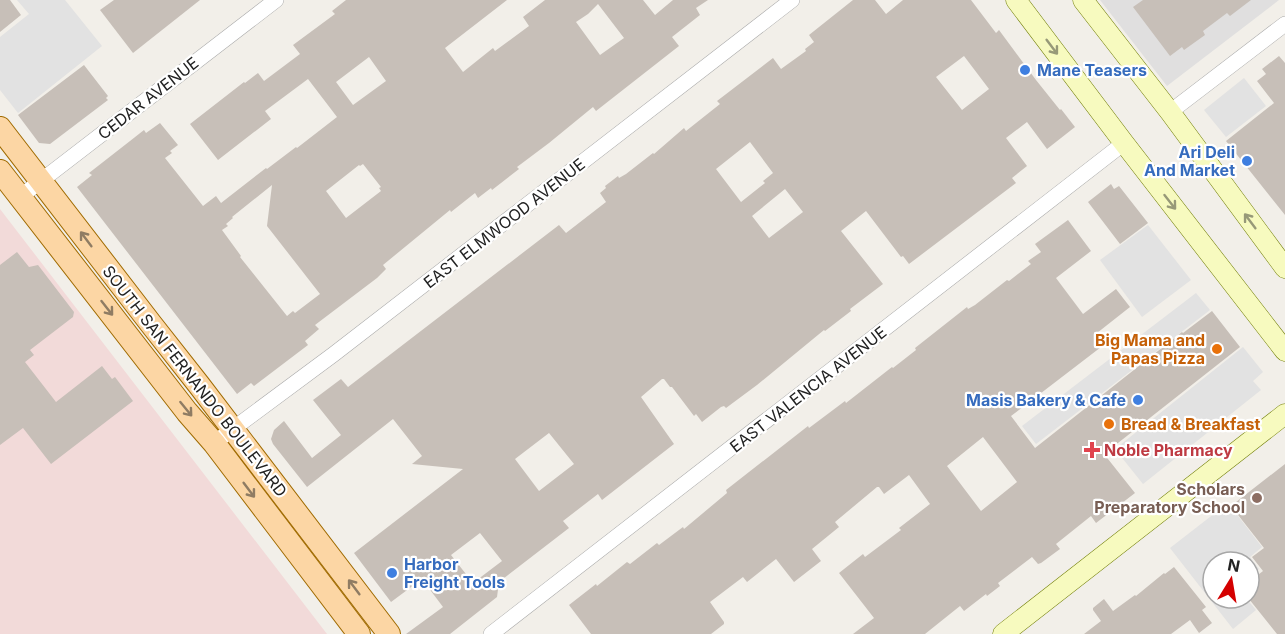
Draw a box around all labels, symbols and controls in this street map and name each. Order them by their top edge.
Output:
one-way arrow [1045,38,1058,54]
street label: CEDAR AVENUE [94,52,202,144]
place label: Mane Teasers [1037,60,1147,80]
marker: Mane Teasers [1018,63,1032,77]
place label: Ari Deli And Market [1144,142,1235,180]
street label: EAST ELMWOOD AVENUE [419,154,589,292]
marker: Ari Deli And Market [1240,154,1254,168]
one-way arrow [1163,194,1176,210]
one-way arrow [1244,213,1257,229]
one-way arrow [80,231,93,247]
street label: SOUTH SAN FERNANDO BOULEVARD [99,261,291,501]
one-way arrow [101,300,114,316]
street label: EAST VALENCIA AVENUE [726,322,890,456]
place label: Big Mama and Papas Pizza [1095,330,1205,368]
marker: Big Mama and Papas Pizza [1210,342,1224,356]
place label: Masis Bakery & Cafe [966,390,1126,410]
marker: Masis Bakery & Cafe [1131,393,1145,407]
one-way arrow [179,401,192,417]
place label: Bread & Breakfast [1121,414,1260,434]
marker: Bread & Breakfast [1102,417,1116,431]
place label: Noble Pharmacy [1104,440,1233,460]
marker: Noble Pharmacy [1085,443,1099,457]
place label: Scholars Preparatory School [1094,479,1245,517]
one-way arrow [243,481,256,497]
marker: Scholars Preparatory School [1250,491,1264,505]
north arrow [1201,550,1261,610]
place label: Harbor Freight Tools [404,554,505,592]
text: N [1226,554,1242,576]
marker: Harbor Freight Tools [385,566,399,580]
one-way arrow [348,580,360,596]

